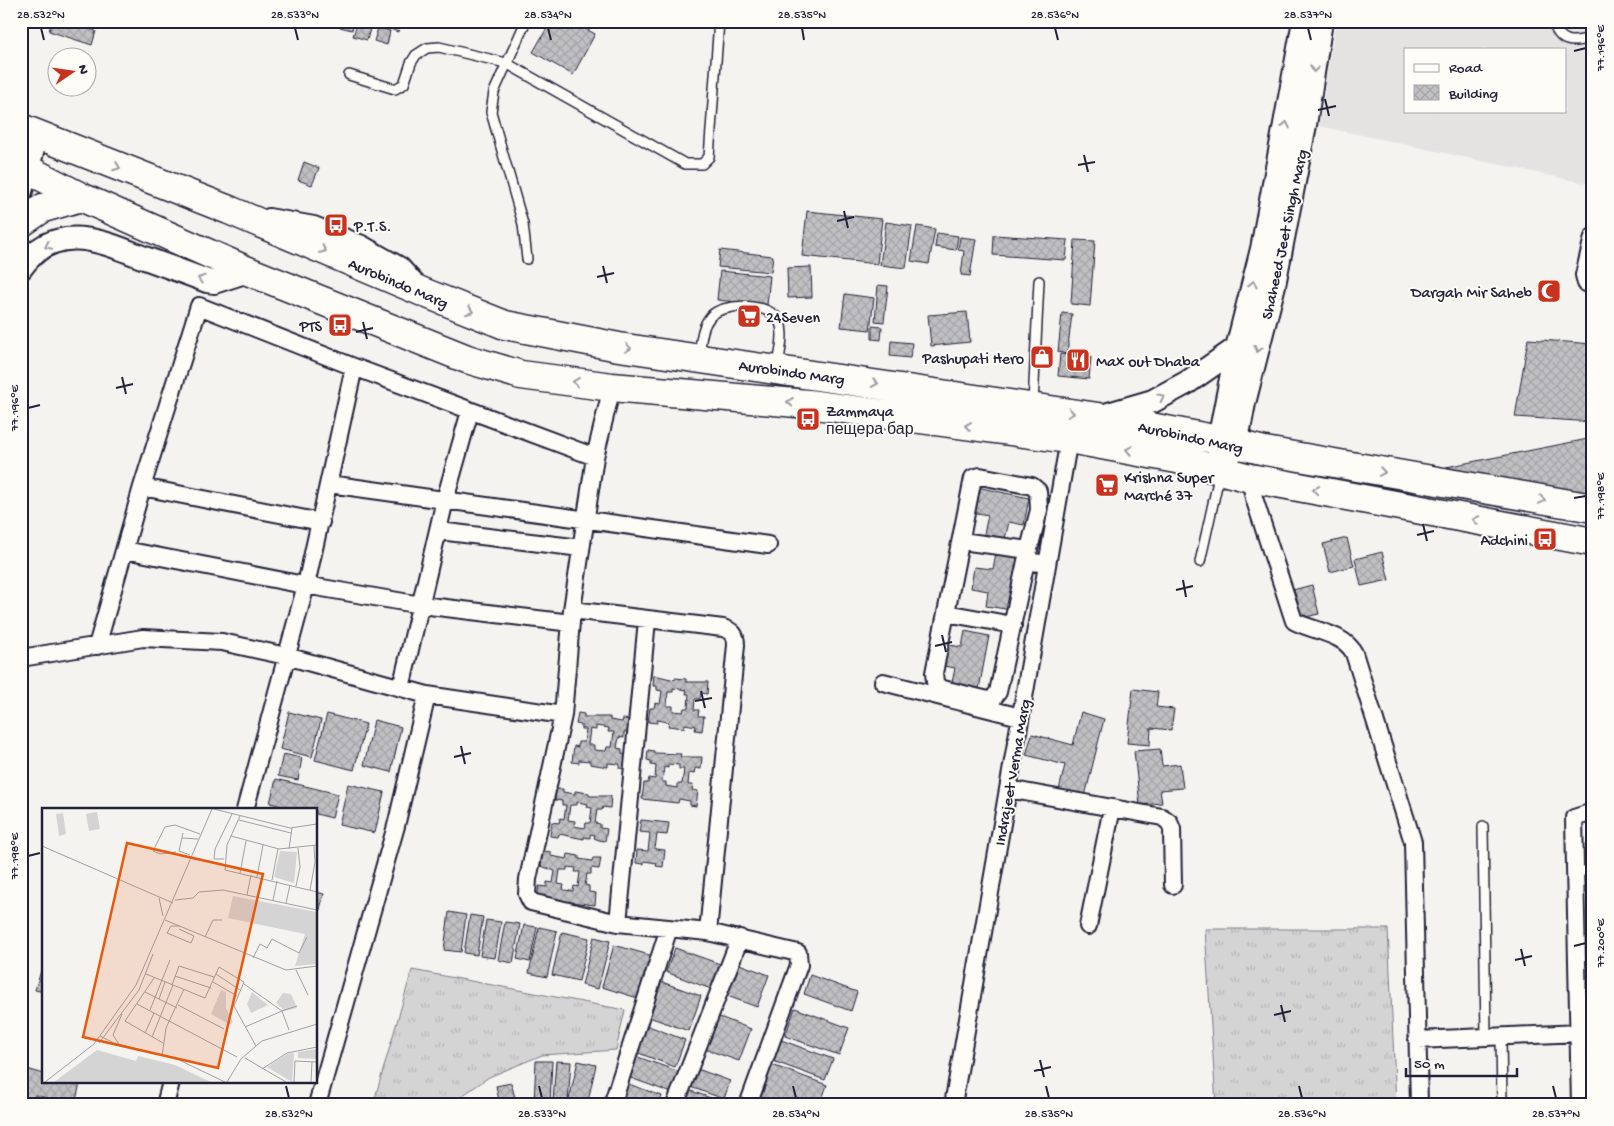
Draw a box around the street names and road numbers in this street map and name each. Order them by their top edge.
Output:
street label: Shaheed Jeet Singh Marg [1259,148,1314,321]
street label: Aurobindo Marg [345,256,450,315]
street label: Aurobindo Marg [737,358,846,391]
street label: Aurobindo Marg [1136,419,1244,460]
street label: Indrajeet Verma Marg [992,698,1037,847]

